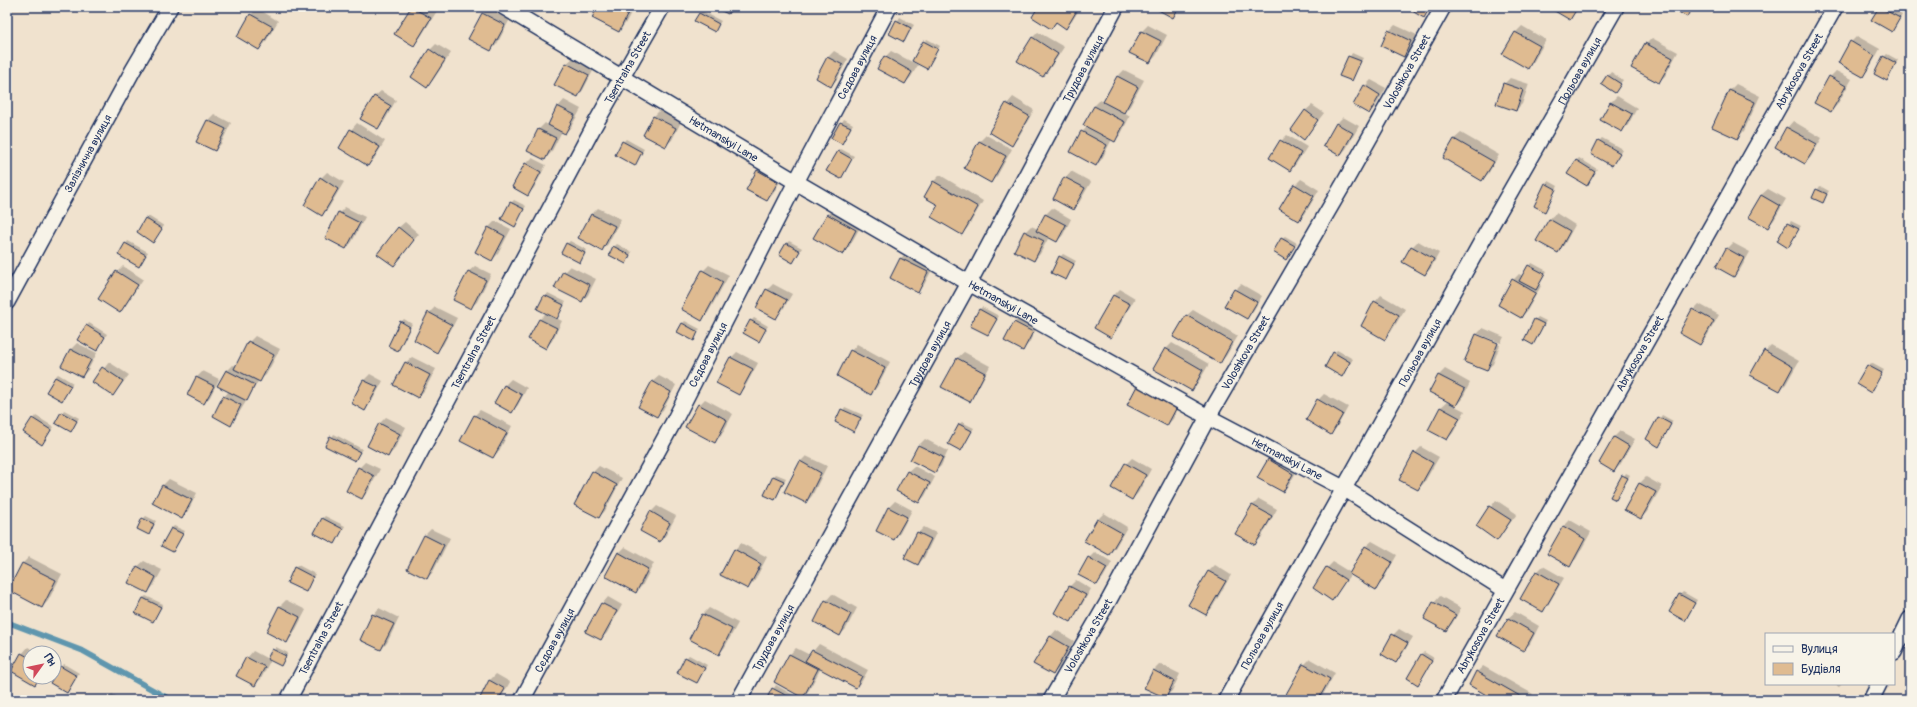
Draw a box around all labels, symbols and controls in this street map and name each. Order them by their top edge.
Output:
street label: Tsentralna Street [602,28,654,106]
street label: Abrykosova Street [1773,31,1826,112]
street label: Voloshkova Street [1381,32,1434,112]
street label: Сєдова вулиця [835,33,880,102]
street label: Трудова вулиця [1060,33,1107,105]
street label: Польова вулиця [1556,35,1604,107]
street label: Залізнична вулиця [62,113,114,195]
street label: Hetmanskyi Lane [686,113,761,165]
street label: Hetmanskyi Lane [966,278,1041,328]
street label: Tsentralna Street [449,313,499,392]
street label: Voloshkova Street [1219,313,1273,393]
street label: Abrykosova Street [1613,313,1667,394]
street label: Польова вулиця [1396,317,1444,389]
street label: Трудова вулиця [907,319,954,390]
street label: Сєдова вулиця [686,320,730,390]
street label: Hetmanskyi Lane [1249,435,1325,483]
street label: Abrykosova Street [1454,595,1508,676]
street label: Voloshkova Street [1062,596,1116,676]
street label: Tsentralna Street [296,599,347,678]
street label: Польова вулиця [1239,600,1286,672]
street label: Трудова вулиця [750,602,797,674]
street label: Сєдова вулиця [532,606,578,675]
legend [1765,633,1895,685]
text: Вулиця [1801,642,1838,657]
north arrow [22,645,62,685]
text: Пн [41,651,59,669]
text: Будівля [1801,662,1841,677]

